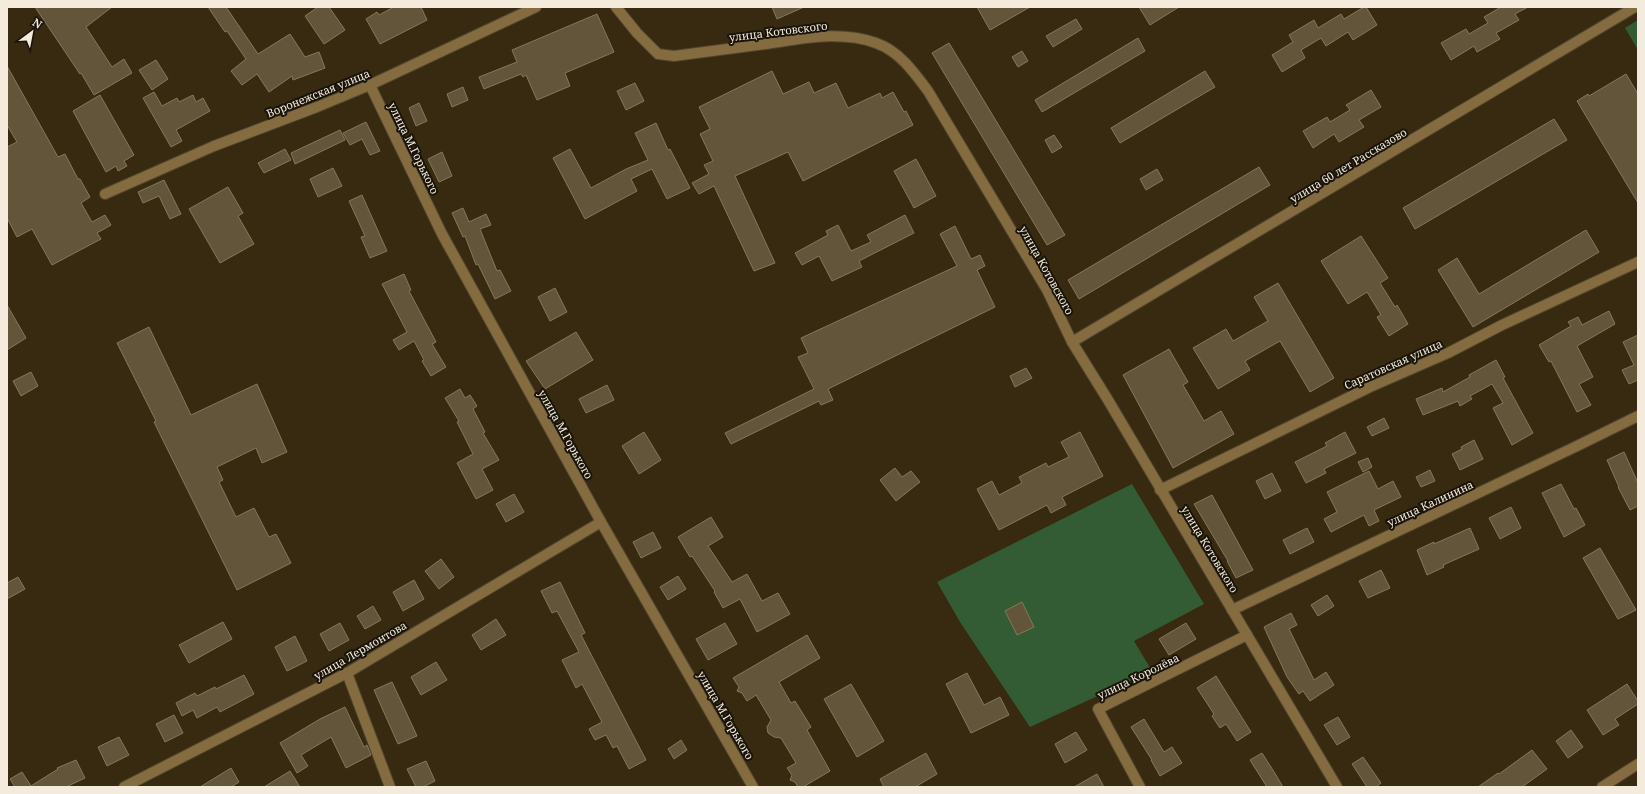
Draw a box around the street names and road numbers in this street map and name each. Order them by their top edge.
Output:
street label: улица Котовского [728,18,828,44]
street label: Воронежская улица [264,65,372,121]
street label: улица М.Горького [385,100,443,196]
street label: улица 60 лет Рассказово [1287,124,1409,206]
street label: улица Котовского [1016,223,1078,317]
street label: Саратовская улица [1342,336,1444,392]
street label: улица М.Горького [535,387,597,481]
street label: улица Калинина [1384,476,1476,530]
street label: улица Котовского [1178,503,1242,595]
street label: улица Лермонтова [311,617,409,683]
street label: улица Королёва [1095,650,1181,702]
street label: улица М.Горького [695,668,757,762]

